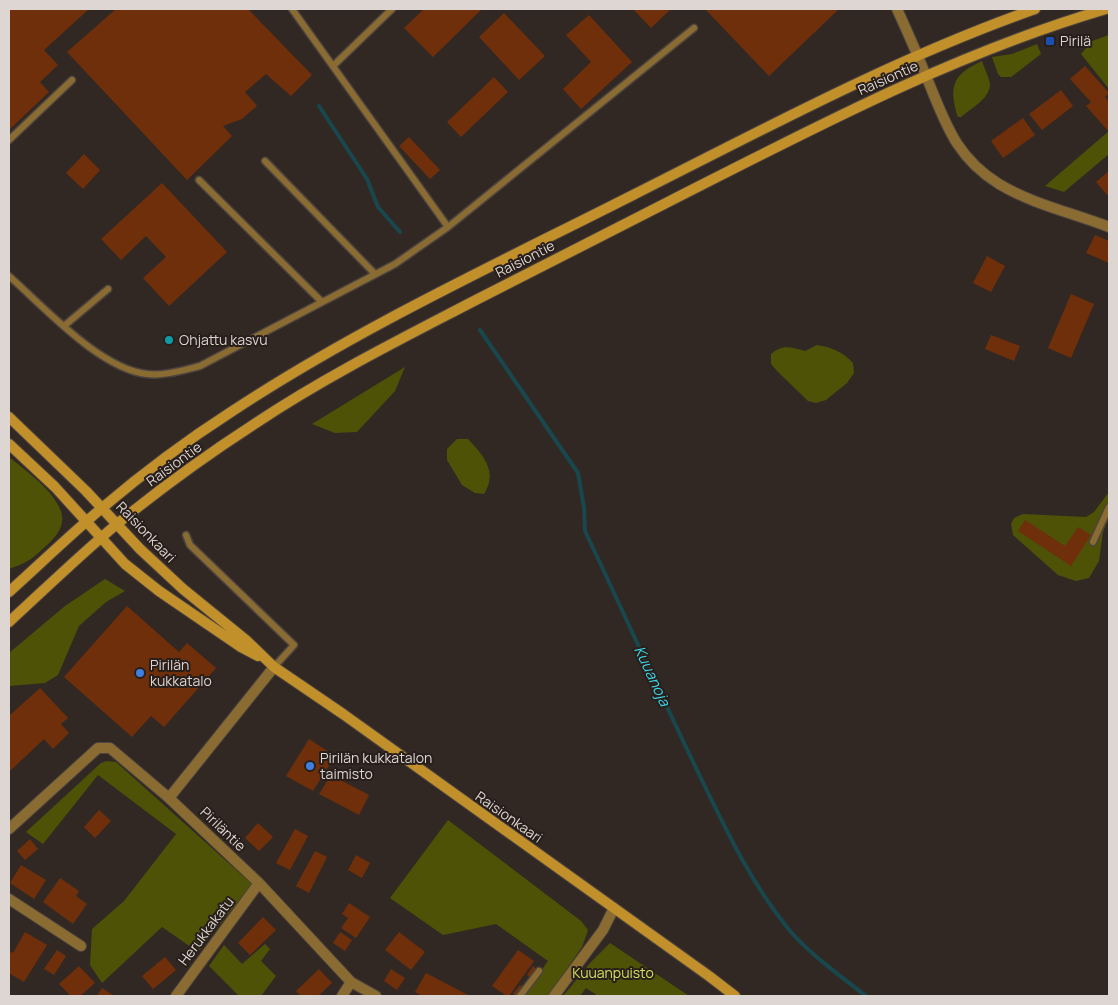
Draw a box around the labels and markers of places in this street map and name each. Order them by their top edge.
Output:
place label: Pirilä [1060,31,1091,50]
marker: Pirilä [1044,35,1056,47]
place label: Ohjattu kasvu [179,330,267,349]
marker: Ohjattu kasvu [163,334,175,346]
place label: Pirilän kukkatalo [150,655,212,690]
marker: Pirilän kukkatalo [134,667,146,679]
place label: Pirilän kukkatalon taimisto [320,748,432,783]
marker: Pirilän kukkatalon taimisto [304,760,316,772]

